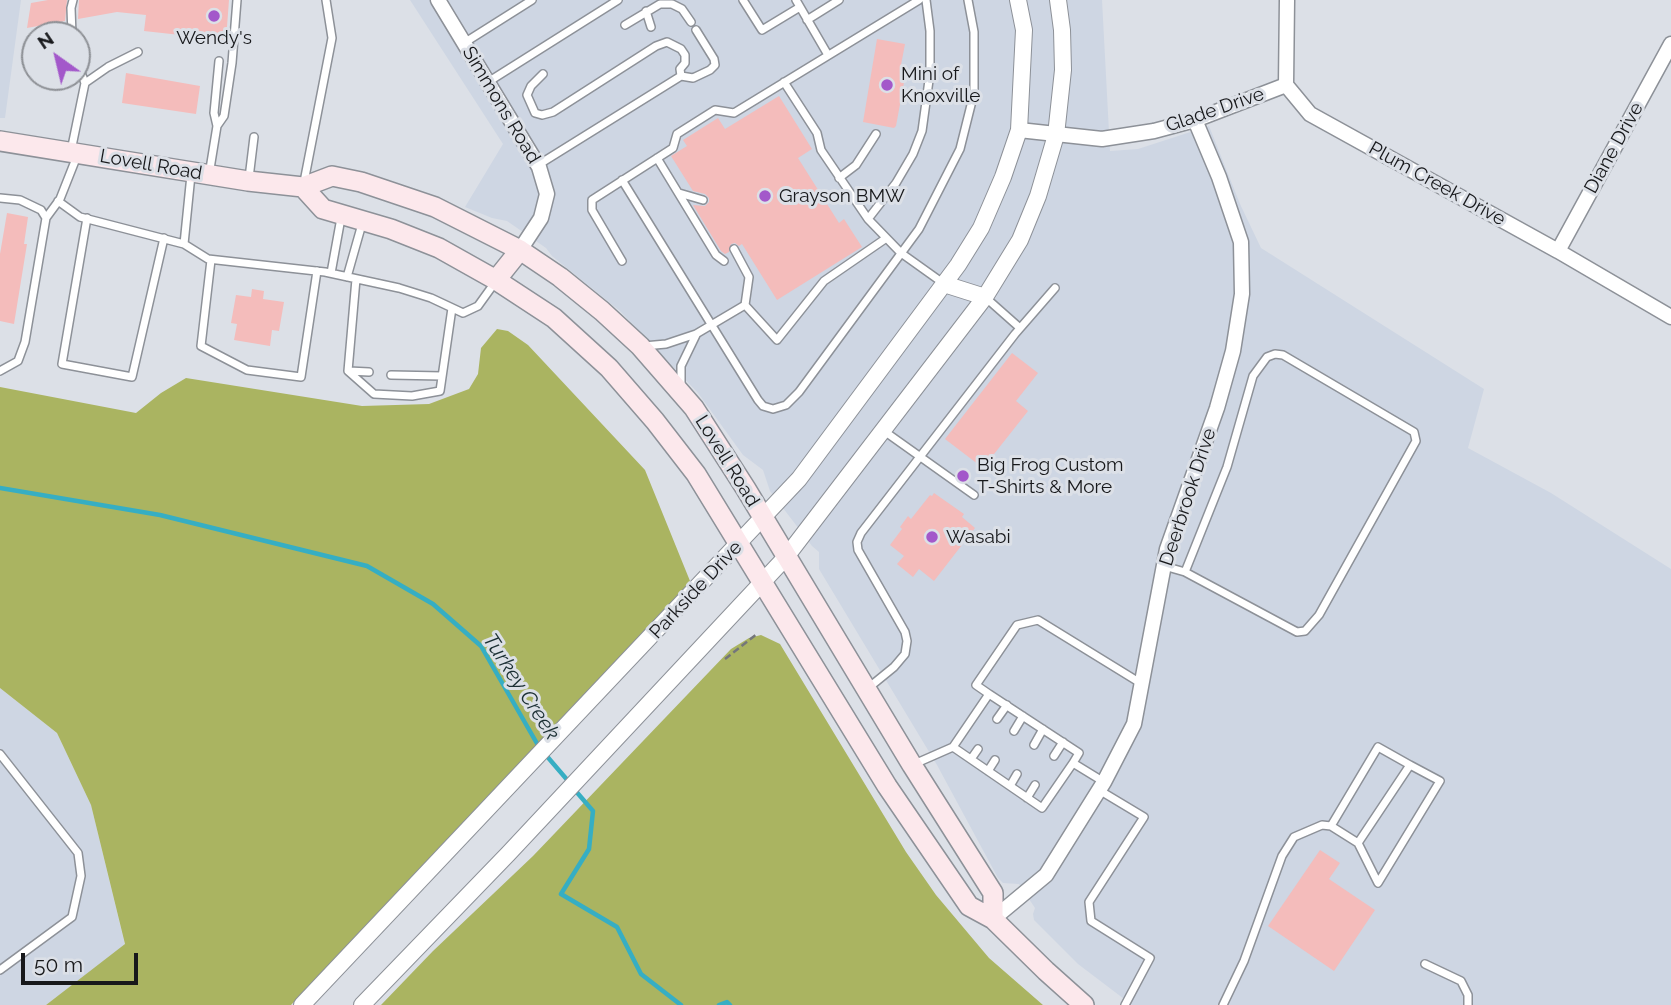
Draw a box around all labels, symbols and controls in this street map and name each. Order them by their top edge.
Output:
marker: Wendy's [206,8,222,24]
north arrow [21,21,91,91]
text: N [33,27,58,53]
place label: Wendy's [176,27,252,49]
street label: Simmons Road [457,42,545,168]
place label: Mini of Knoxville [901,63,980,107]
marker: Mini of Knoxville [879,77,895,93]
street label: Glade Drive [1163,83,1267,137]
street label: Diane Drive [1580,99,1648,197]
street label: Plum Creek Drive [1365,137,1509,231]
street label: Lovell Road [98,145,204,185]
place label: Grayson BMW [779,185,905,207]
marker: Grayson BMW [757,188,773,204]
street label: Lovell Road [690,411,764,511]
street label: Deerbrook Drive [1155,425,1221,569]
place label: Big Frog Custom T-Shirts & More [977,454,1124,498]
marker: Big Frog Custom T-Shirts & More [955,468,971,484]
place label: Wasabi [946,526,1011,548]
marker: Wasabi [924,529,940,545]
street label: Parkside Drive [645,536,747,644]
water label: Turkey Creek [477,629,565,745]
scale bar [24,939,142,983]
text: 50 m [34,952,83,977]

